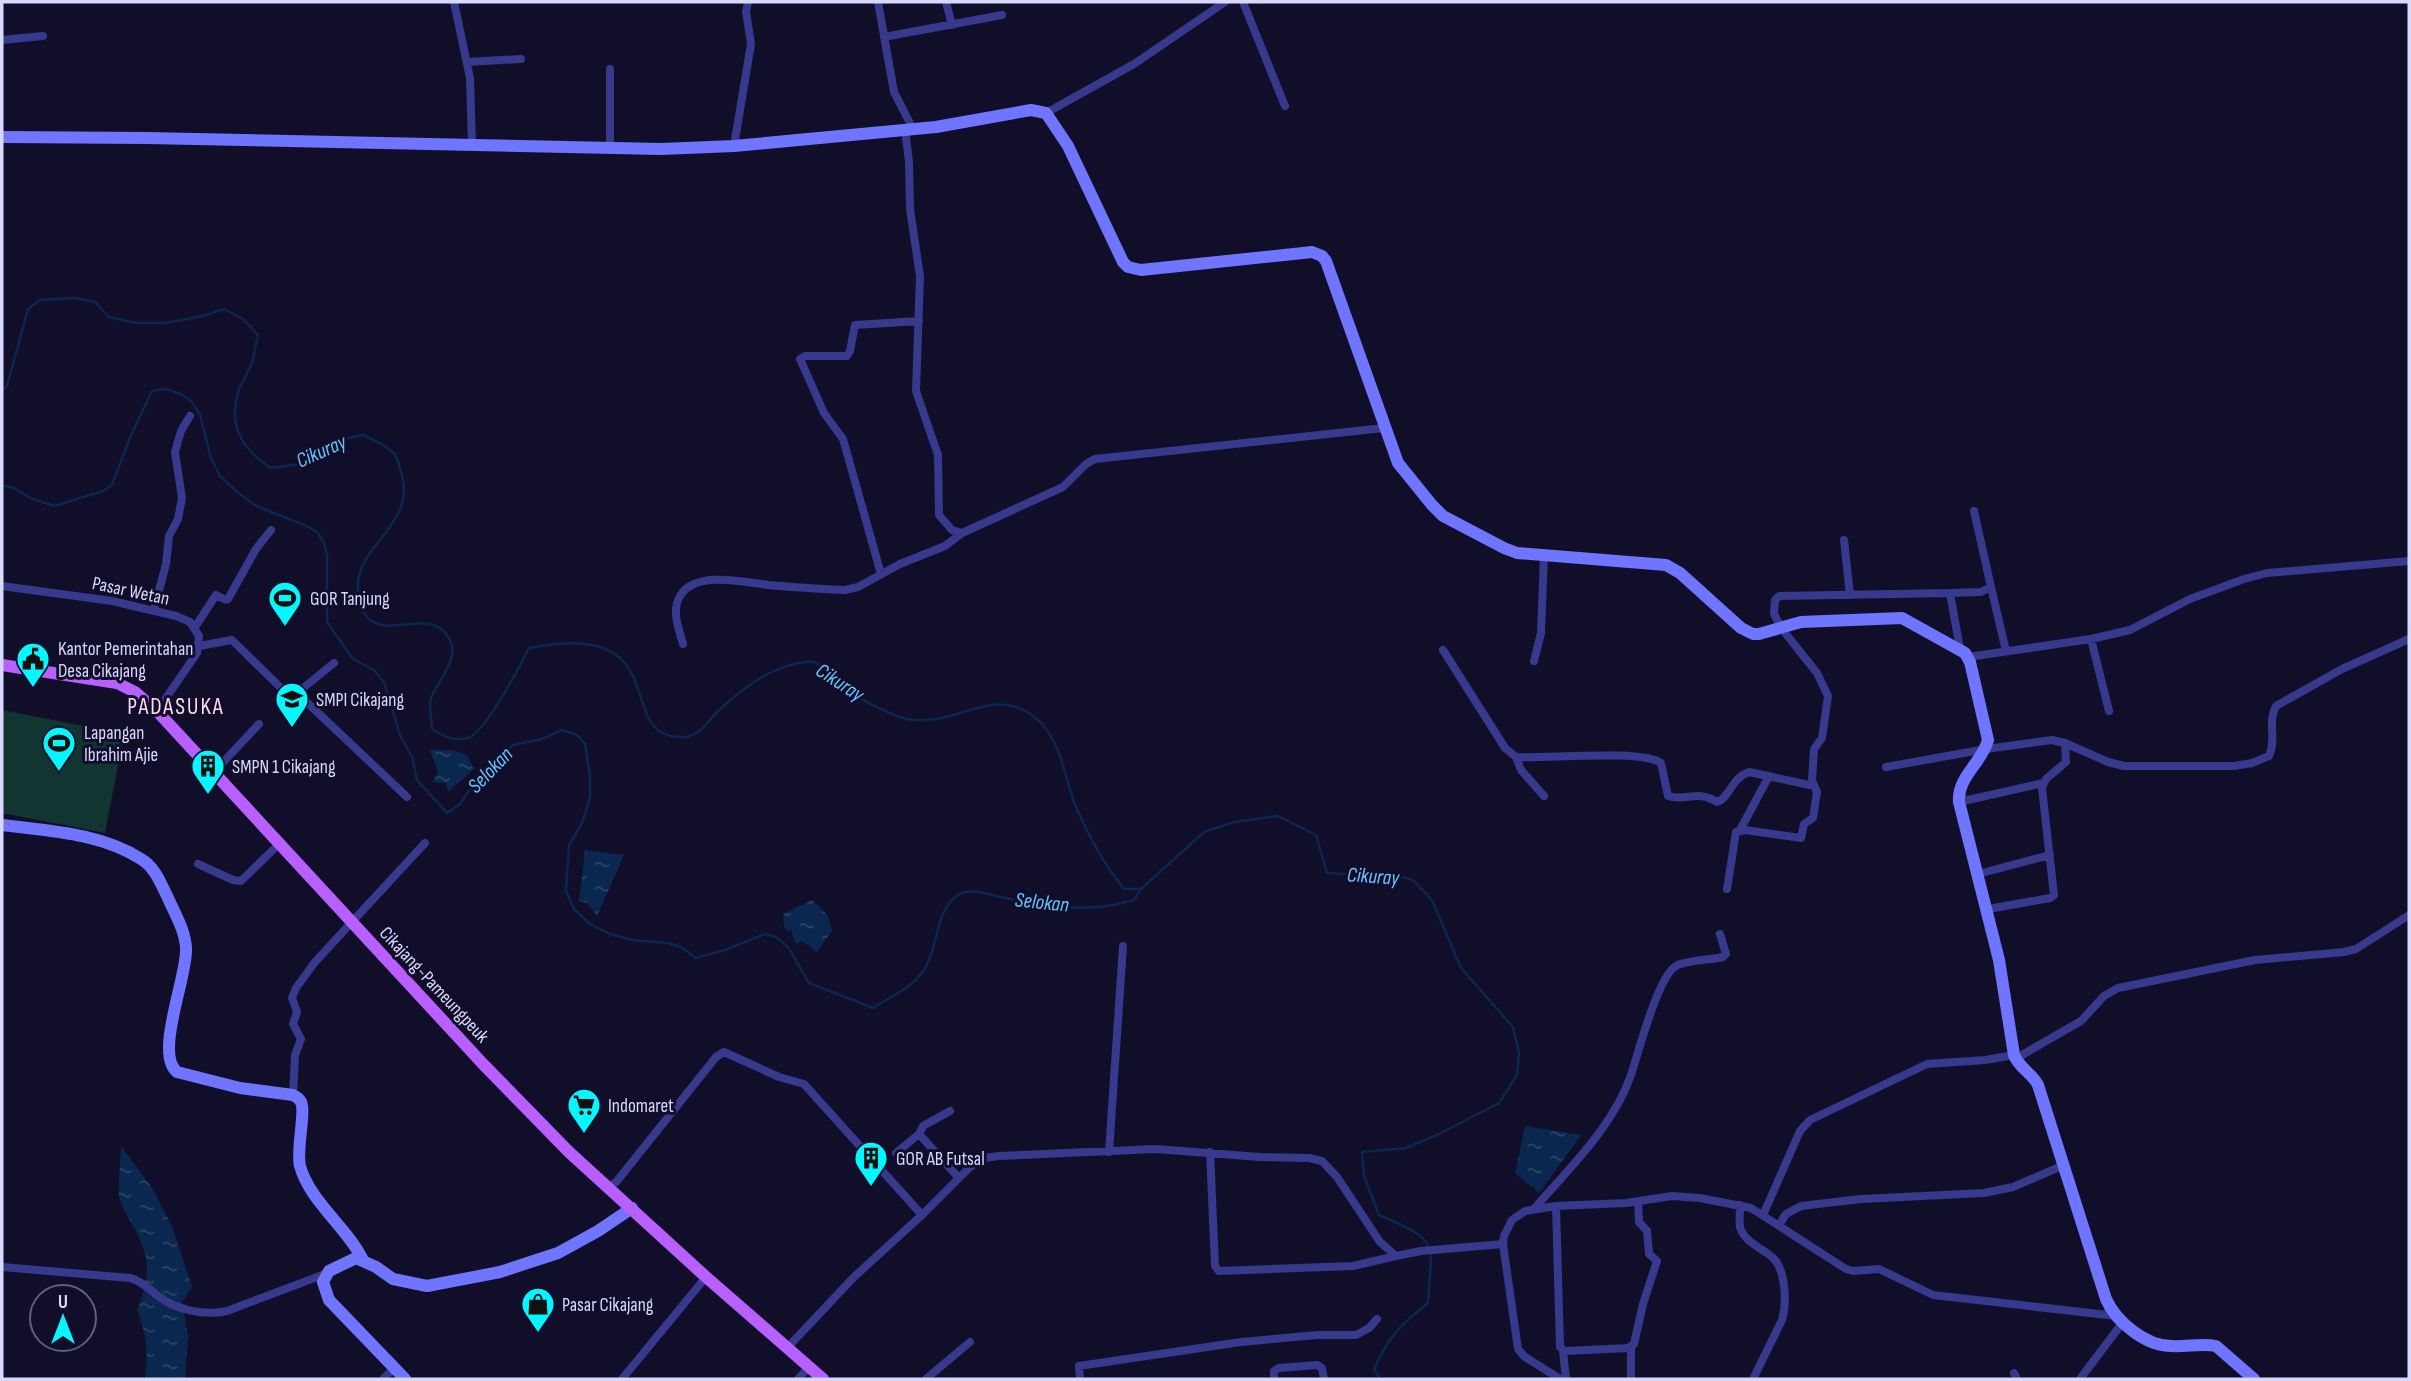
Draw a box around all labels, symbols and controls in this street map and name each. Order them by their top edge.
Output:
water label: Cikuray [292,429,351,474]
street label: Pasar Wetan [90,572,171,611]
sports icon: GOR Tanjung [266,579,304,628]
place label: GOR Tanjung [310,588,390,611]
place label: Kantor Pemerintahan Desa Cikajang [58,638,193,683]
public building icon: Kantor Pemerintahan Desa Cikajang [14,640,52,689]
water label: Cikuray [811,658,869,708]
school or university icon: SMPI Cikajang [273,680,311,729]
place label: SMPI Cikajang [316,689,404,712]
district label: PADASUKA [127,693,225,721]
place label: Lapangan Ibrahim Ajie [84,722,158,767]
sports icon: Lapangan Ibrahim Ajie [40,724,78,773]
water label: Selokan [463,742,518,799]
building icon: SMPN 1 Cikajang [189,747,227,796]
place label: SMPN 1 Cikajang [232,756,336,779]
water label: Cikuray [1346,862,1401,891]
water label: Selokan [1014,887,1070,918]
street label: Cikajang-Pameungpeuk [374,922,494,1048]
supermarket icon: Indomaret [565,1086,603,1135]
place label: Indomaret [608,1095,674,1118]
building icon: GOR AB Futsal [852,1139,890,1188]
place label: GOR AB Futsal [896,1148,985,1171]
north arrow [28,1283,98,1353]
shop icon: Pasar Cikajang [519,1285,557,1334]
text: U [58,1291,68,1314]
place label: Pasar Cikajang [562,1294,654,1317]

